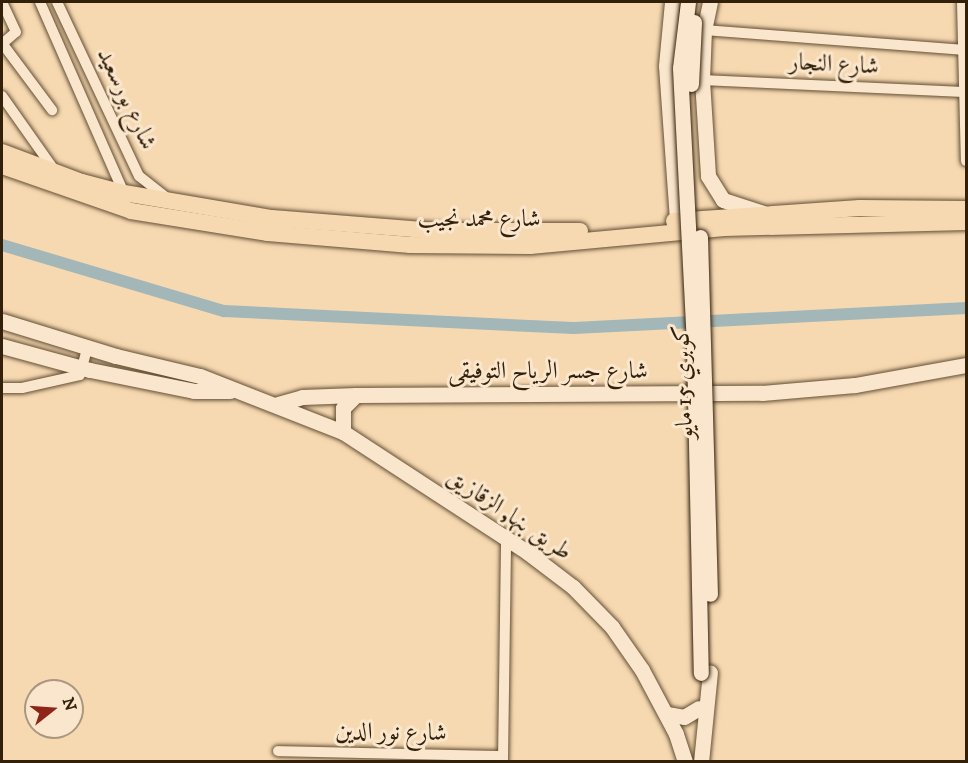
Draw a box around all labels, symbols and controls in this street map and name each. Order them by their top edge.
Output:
street label: شارع بورسعيد [90,44,162,154]
street label: شارع النجار [788,48,880,82]
street label: شارع محمد نجيب [417,206,541,234]
street label: كوبري 15 مايو [668,324,700,440]
street label: شارع جسر الرياح التوفيقى [448,358,648,386]
street label: طريق بنها, الزقازيق [441,463,577,567]
north arrow [24,679,84,739]
text: N [58,695,81,714]
street label: شارع نور الدين [335,718,447,748]

